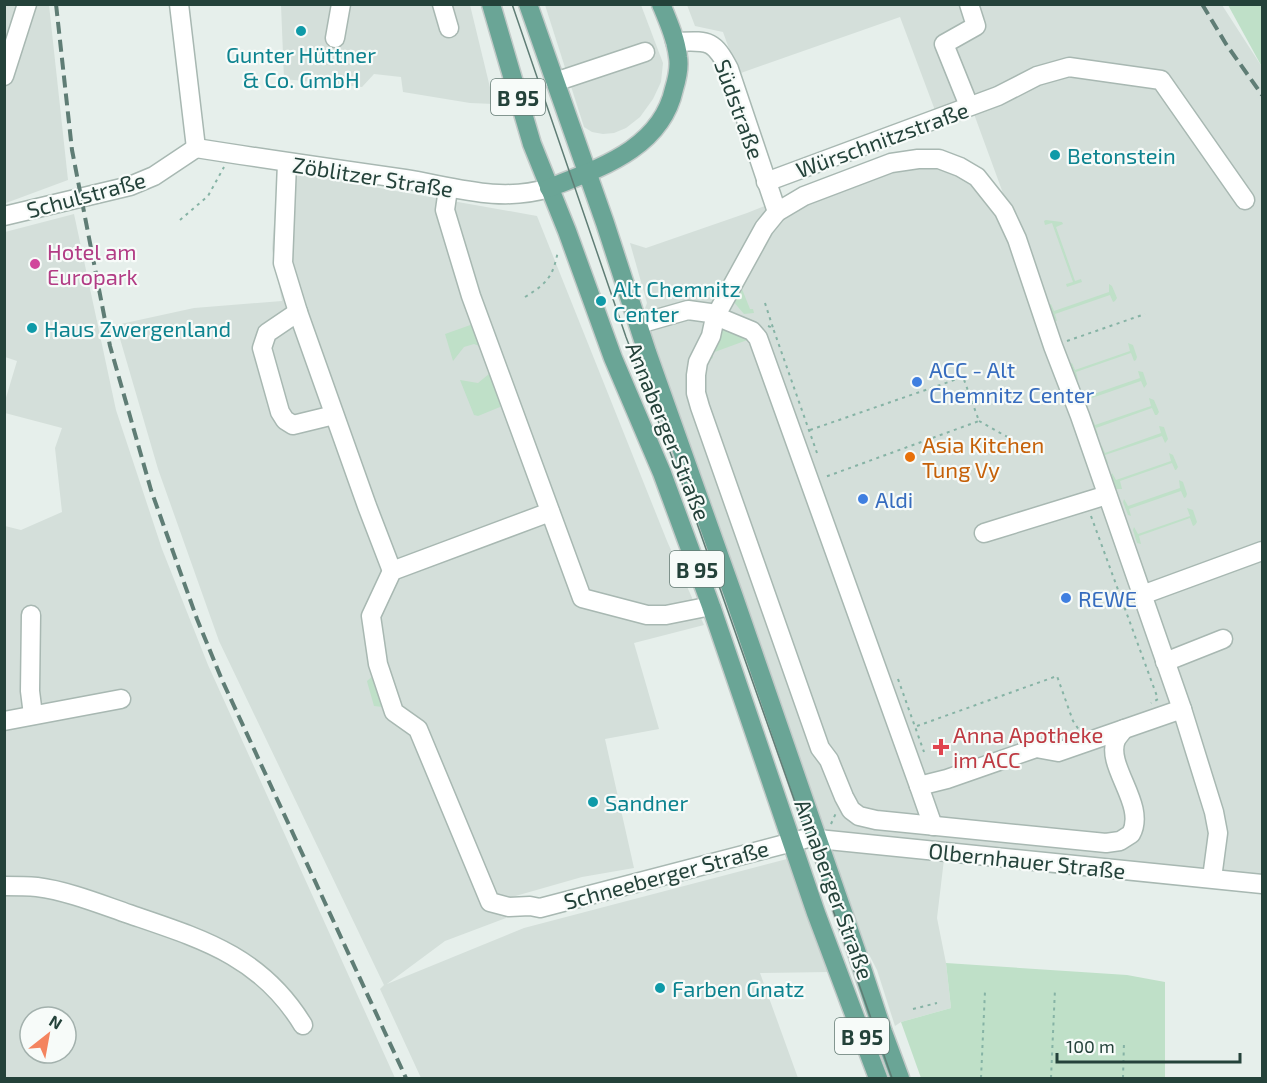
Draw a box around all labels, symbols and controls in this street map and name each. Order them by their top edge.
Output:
marker: Gunter Hüttner & Co. GmbH [294,24,308,38]
place label: Gunter Hüttner & Co. GmbH [226,41,376,92]
street label: Südstraße [710,55,770,163]
road number: B 95 [491,79,545,115]
street label: Würschnitzstraße [792,96,972,182]
place label: Betonstein [1067,142,1176,168]
marker: Betonstein [1048,148,1062,162]
street label: Zöblitzer Straße [291,150,455,202]
street label: Schulstraße [24,166,148,222]
place label: Hotel am Europark [47,238,138,289]
marker: Hotel am Europark [28,257,42,271]
place label: Alt Chemnitz Center [613,275,741,326]
marker: Alt Chemnitz Center [594,294,608,308]
place label: Haus Zwergenland [44,315,231,341]
marker: Haus Zwergenland [25,321,39,335]
street label: Annaberger Straße [621,338,717,524]
place label: ACC - Alt Chemnitz Center [929,356,1094,407]
marker: ACC - Alt Chemnitz Center [910,375,924,389]
place label: Asia Kitchen Tung Vy [922,431,1044,482]
marker: Asia Kitchen Tung Vy [903,450,917,464]
place label: Aldi [875,486,913,512]
marker: Aldi [856,492,870,506]
road number: B 95 [670,551,724,587]
place label: REWE [1078,585,1137,611]
marker: REWE [1059,591,1073,605]
place label: Anna Apotheke im ACC [953,721,1103,772]
marker: Anna Apotheke im ACC [934,740,948,754]
place label: Sandner [605,789,688,815]
marker: Sandner [586,795,600,809]
street label: Annaberger Straße [790,795,880,983]
street label: Schneeberger Straße [561,834,771,914]
street label: Olbernhauer Straße [927,837,1127,883]
place label: Farben Gnatz [672,975,805,1001]
marker: Farben Gnatz [653,981,667,995]
north arrow [18,1005,78,1065]
text: N [46,1011,66,1033]
road number: B 95 [835,1018,889,1054]
scale bar [1057,1026,1240,1064]
text: 100 m [1066,1035,1115,1057]

